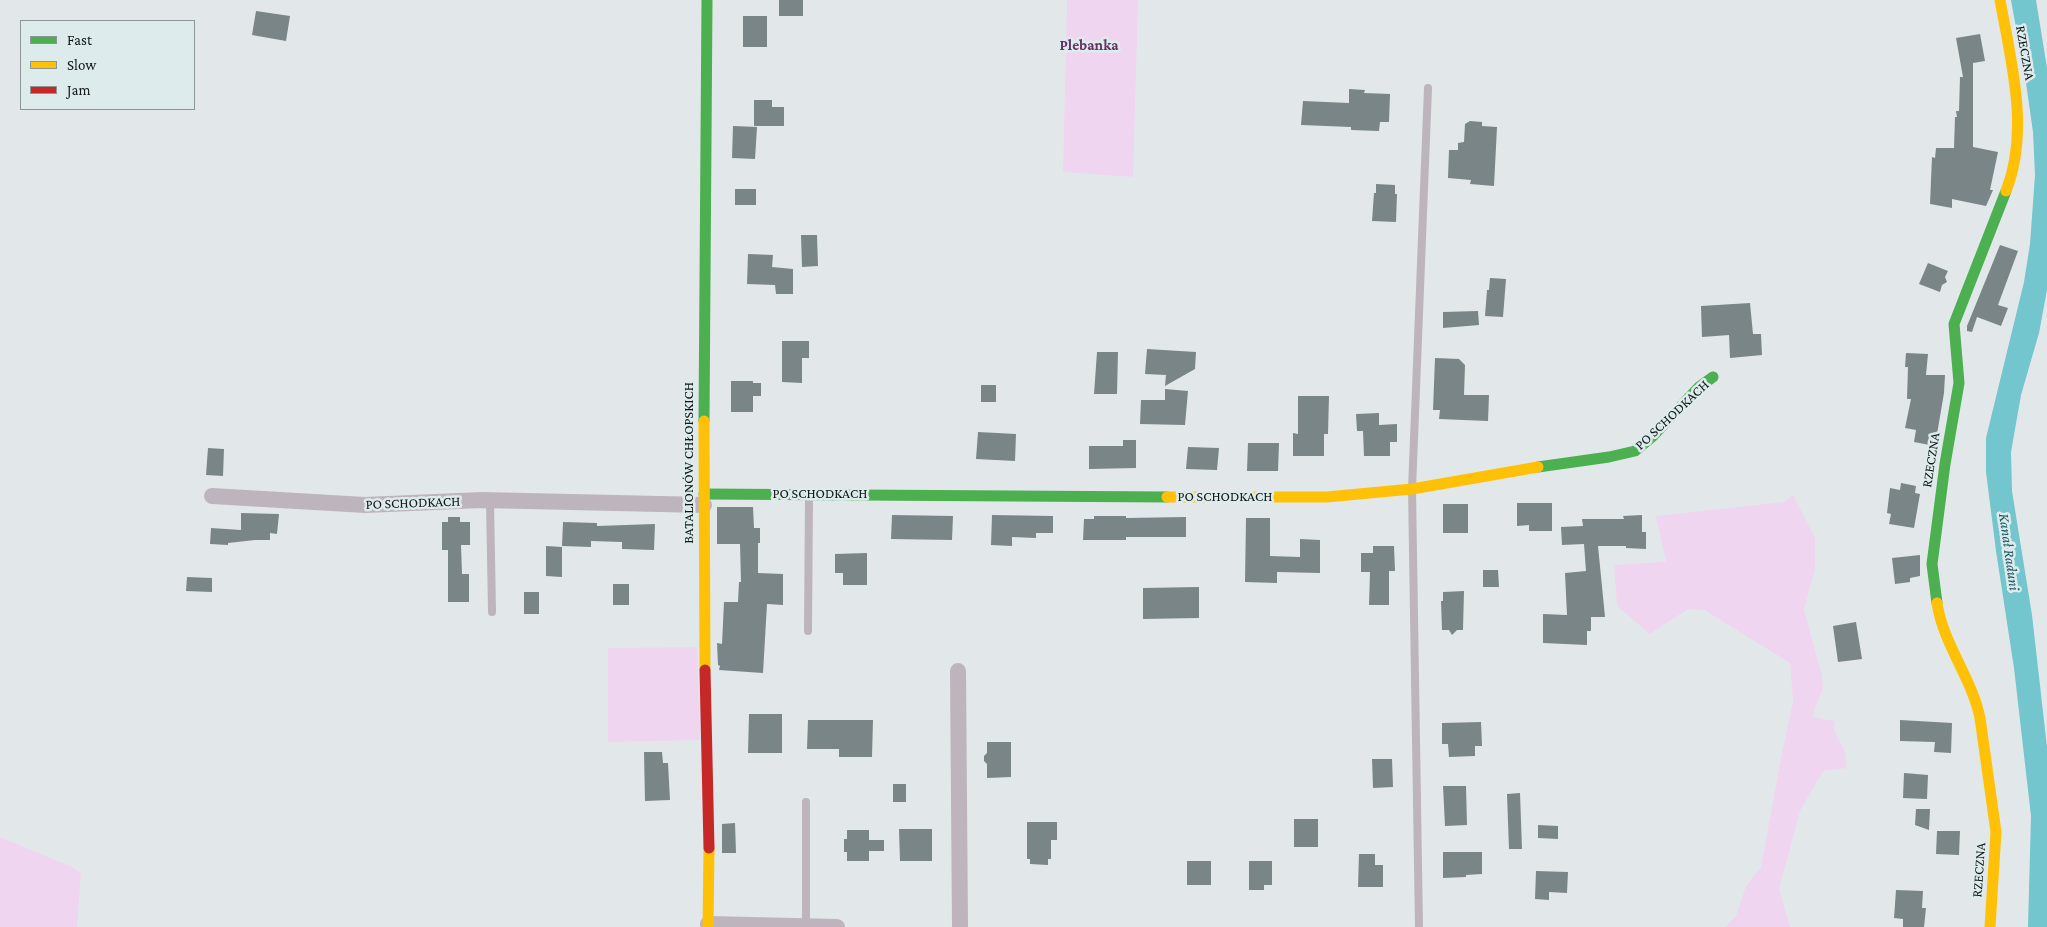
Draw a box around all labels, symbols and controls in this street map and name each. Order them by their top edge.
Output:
legend [20,20,195,110]
street label: RZECZNA [2012,24,2038,82]
text: Fast [67,32,92,48]
district label: Plebanka [1059,36,1119,54]
text: Slow [67,57,96,73]
text: Jam [67,82,90,98]
street label: PO SCHODKACH [1632,377,1712,453]
street label: BATALIONÓW CHŁOPSKICH [681,382,697,544]
street label: RZECZNA [1918,431,1944,489]
street label: PO SCHODKACH [773,486,867,502]
street label: PO SCHODKACH [1178,489,1272,505]
street label: PO SCHODKACH [365,493,461,513]
water label: Kanał Raduni [1995,512,2023,592]
street label: RZECZNA [1969,842,1989,898]

